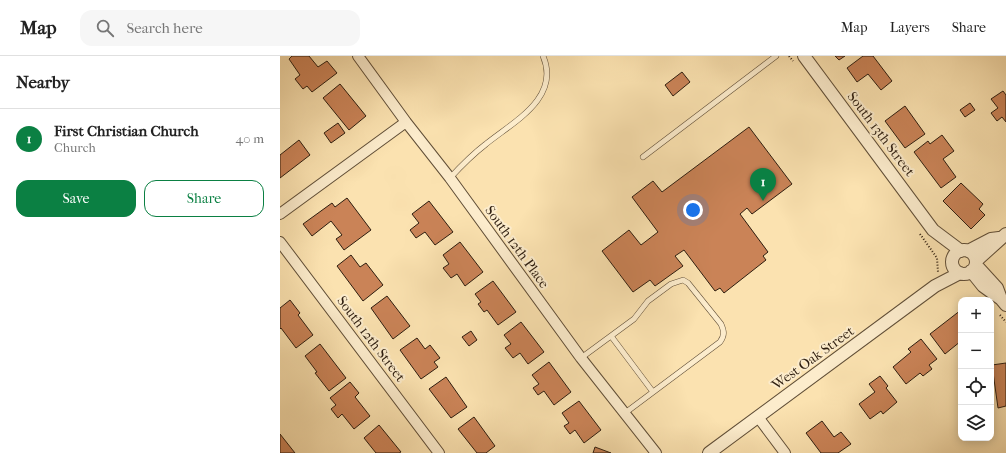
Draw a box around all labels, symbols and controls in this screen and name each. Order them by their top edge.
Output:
search box [80,10,360,46]
text: Map [20,17,56,39]
icon: search [94,17,116,39]
text: Search here [126,19,203,37]
text: Map [841,19,868,36]
text: Layers [890,19,930,36]
text: Share [952,19,986,36]
text: Nearby [16,72,70,92]
street label: South 13th Street [844,88,918,180]
text: First Christian Church [54,122,199,140]
text: 1 [27,131,31,146]
text: 40 m [236,131,264,146]
text: Church [54,140,96,155]
pin: 1 [750,168,776,201]
button: Save [16,180,136,217]
button: Share [144,180,264,217]
your location [683,200,703,220]
street label: South 12th Place [481,202,553,292]
street label: South 12th Street [333,293,409,385]
map controls [958,297,994,441]
button: + [958,297,994,333]
street label: West Oak Street [768,322,857,394]
button: − [958,333,994,369]
button: locate [958,369,994,405]
button: layers [958,405,994,441]

